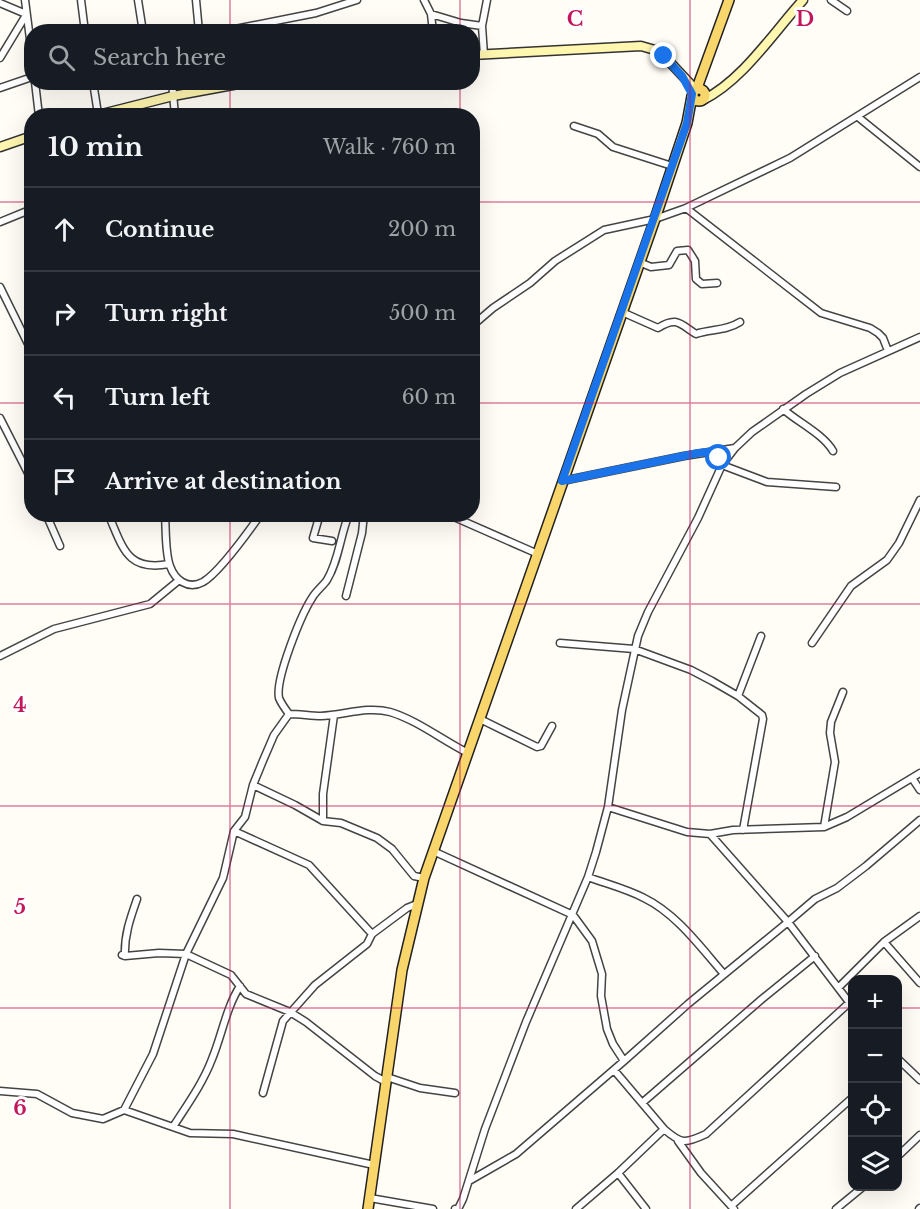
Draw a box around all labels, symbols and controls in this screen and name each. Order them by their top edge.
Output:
text: C [567,7,583,31]
text: D [796,7,814,31]
search box [24,24,480,90]
icon: search [45,41,78,74]
route end [650,42,676,68]
text: Search here [93,44,226,71]
text: 10 min [48,131,143,163]
text: Walk · 760 m [323,135,456,159]
icon: ahead [48,213,81,246]
text: Continue [105,216,214,243]
text: 200 m [388,217,456,241]
icon: right [48,297,81,330]
text: Turn right [105,300,227,327]
text: 500 m [389,301,456,325]
icon: left [48,381,81,414]
text: Turn left [105,384,210,411]
text: 60 m [402,385,456,409]
route start [705,444,731,470]
icon: arrive [48,465,81,498]
text: Arrive at destination [105,468,342,495]
text: 4 [13,693,27,717]
text: 5 [14,895,26,919]
map controls [848,975,902,1191]
button: + [848,975,902,1029]
button: − [848,1029,902,1083]
button: locate [848,1083,902,1137]
text: 6 [13,1096,27,1120]
button: layers [848,1137,902,1191]

